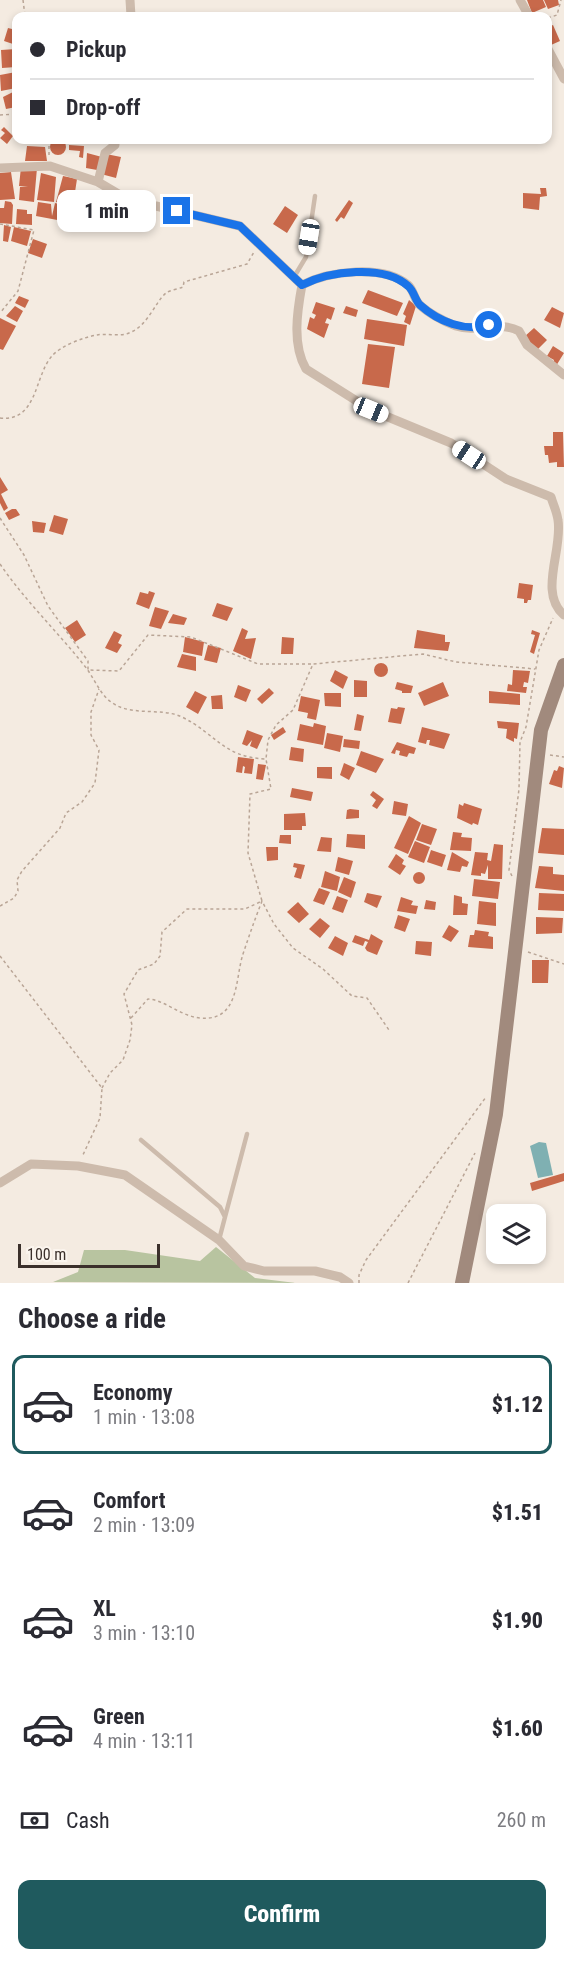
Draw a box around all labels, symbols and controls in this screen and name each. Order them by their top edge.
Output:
text: Pickup [66,37,126,62]
text: Drop-off [66,95,140,120]
callout: 1 min [57,190,156,232]
route end [163,197,190,224]
text: 1 min [84,199,129,223]
car [297,218,321,256]
route start [475,311,502,338]
car [351,395,391,425]
car [449,438,489,472]
map controls [486,1204,546,1264]
button: layers [486,1204,546,1264]
scale bar [18,1241,160,1268]
text: 100 m [27,1245,66,1264]
text: Choose a ride [18,1303,166,1335]
icon: car [21,1378,75,1432]
text: Economy [93,1380,173,1405]
text: $1.12 [492,1392,543,1417]
text: 1 min · 13:08 [93,1405,195,1429]
icon: car [21,1486,75,1540]
text: Comfort [93,1488,166,1513]
text: $1.51 [492,1500,543,1525]
text: 2 min · 13:09 [93,1513,195,1537]
icon: car [21,1594,75,1648]
text: XL [93,1596,116,1621]
text: $1.90 [492,1608,543,1633]
text: 3 min · 13:10 [93,1621,195,1645]
icon: car [21,1702,75,1756]
text: Green [93,1704,145,1729]
text: $1.60 [492,1716,543,1741]
text: 4 min · 13:11 [93,1729,195,1753]
icon: cash [18,1804,51,1837]
text: Cash [66,1808,110,1833]
text: 260 m [497,1808,546,1832]
button: Confirm [18,1880,546,1949]

